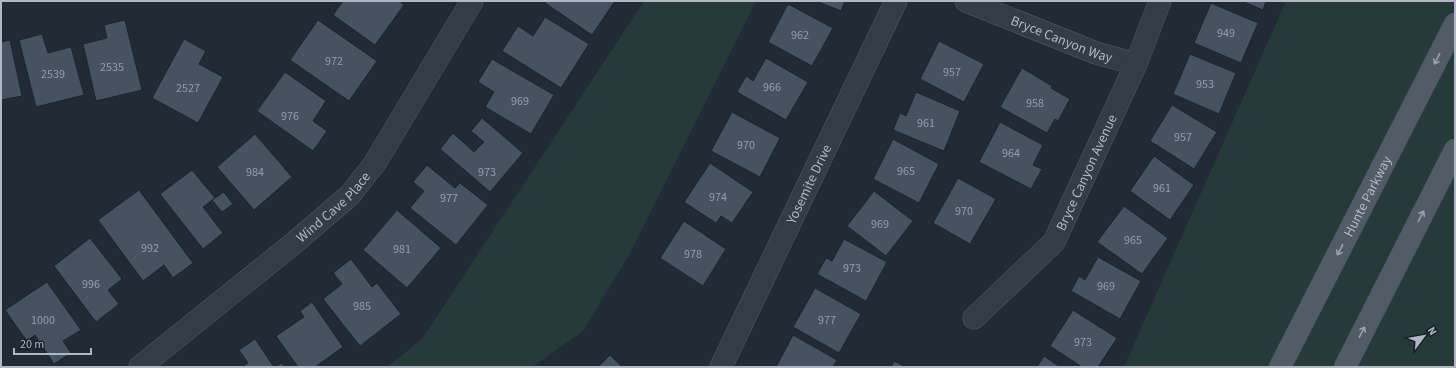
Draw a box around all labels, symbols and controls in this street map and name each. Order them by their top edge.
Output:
street label: Bryce Canyon Way [1008,11,1115,68]
house number: 949 [1217,25,1235,42]
house number: 962 [791,27,809,44]
house number: 972 [325,53,343,70]
one-way arrow [1433,53,1440,65]
house number: 2535 [100,59,124,76]
house number: 957 [943,64,961,81]
house number: 2539 [41,66,65,83]
house number: 953 [1196,76,1214,93]
house number: 966 [763,79,781,96]
house number: 2527 [176,80,200,97]
house number: 969 [511,93,529,110]
house number: 958 [1026,95,1044,112]
house number: 976 [281,108,299,125]
street label: Bryce Canyon Avenue [1051,111,1123,234]
house number: 961 [917,115,935,132]
house number: 957 [1174,129,1192,146]
house number: 970 [737,137,755,154]
street label: Yosemite Drive [781,141,837,228]
house number: 964 [1002,145,1020,162]
street label: Hunte Parkway [1339,152,1397,240]
house number: 965 [897,163,915,180]
house number: 984 [246,164,264,181]
house number: 973 [478,164,496,181]
street label: Wind Cave Place [292,168,376,248]
house number: 961 [1153,180,1171,197]
house number: 974 [709,189,727,206]
house number: 977 [440,190,458,207]
house number: 970 [955,203,973,220]
one-way arrow [1418,211,1425,223]
house number: 969 [871,216,889,233]
house number: 965 [1124,232,1142,249]
house number: 992 [141,240,159,257]
house number: 981 [393,241,411,258]
one-way arrow [1336,244,1343,256]
house number: 978 [684,246,702,263]
house number: 973 [843,260,861,277]
house number: 996 [82,276,100,293]
house number: 969 [1097,278,1115,295]
house number: 985 [353,298,371,315]
house number: 1000 [31,312,55,329]
house number: 977 [818,312,836,329]
north arrow [1404,316,1444,356]
text: N [1424,324,1440,338]
one-way arrow [1359,326,1367,338]
scale bar [14,330,91,356]
house number: 973 [1074,334,1092,351]
text: 20 m [20,336,44,353]

